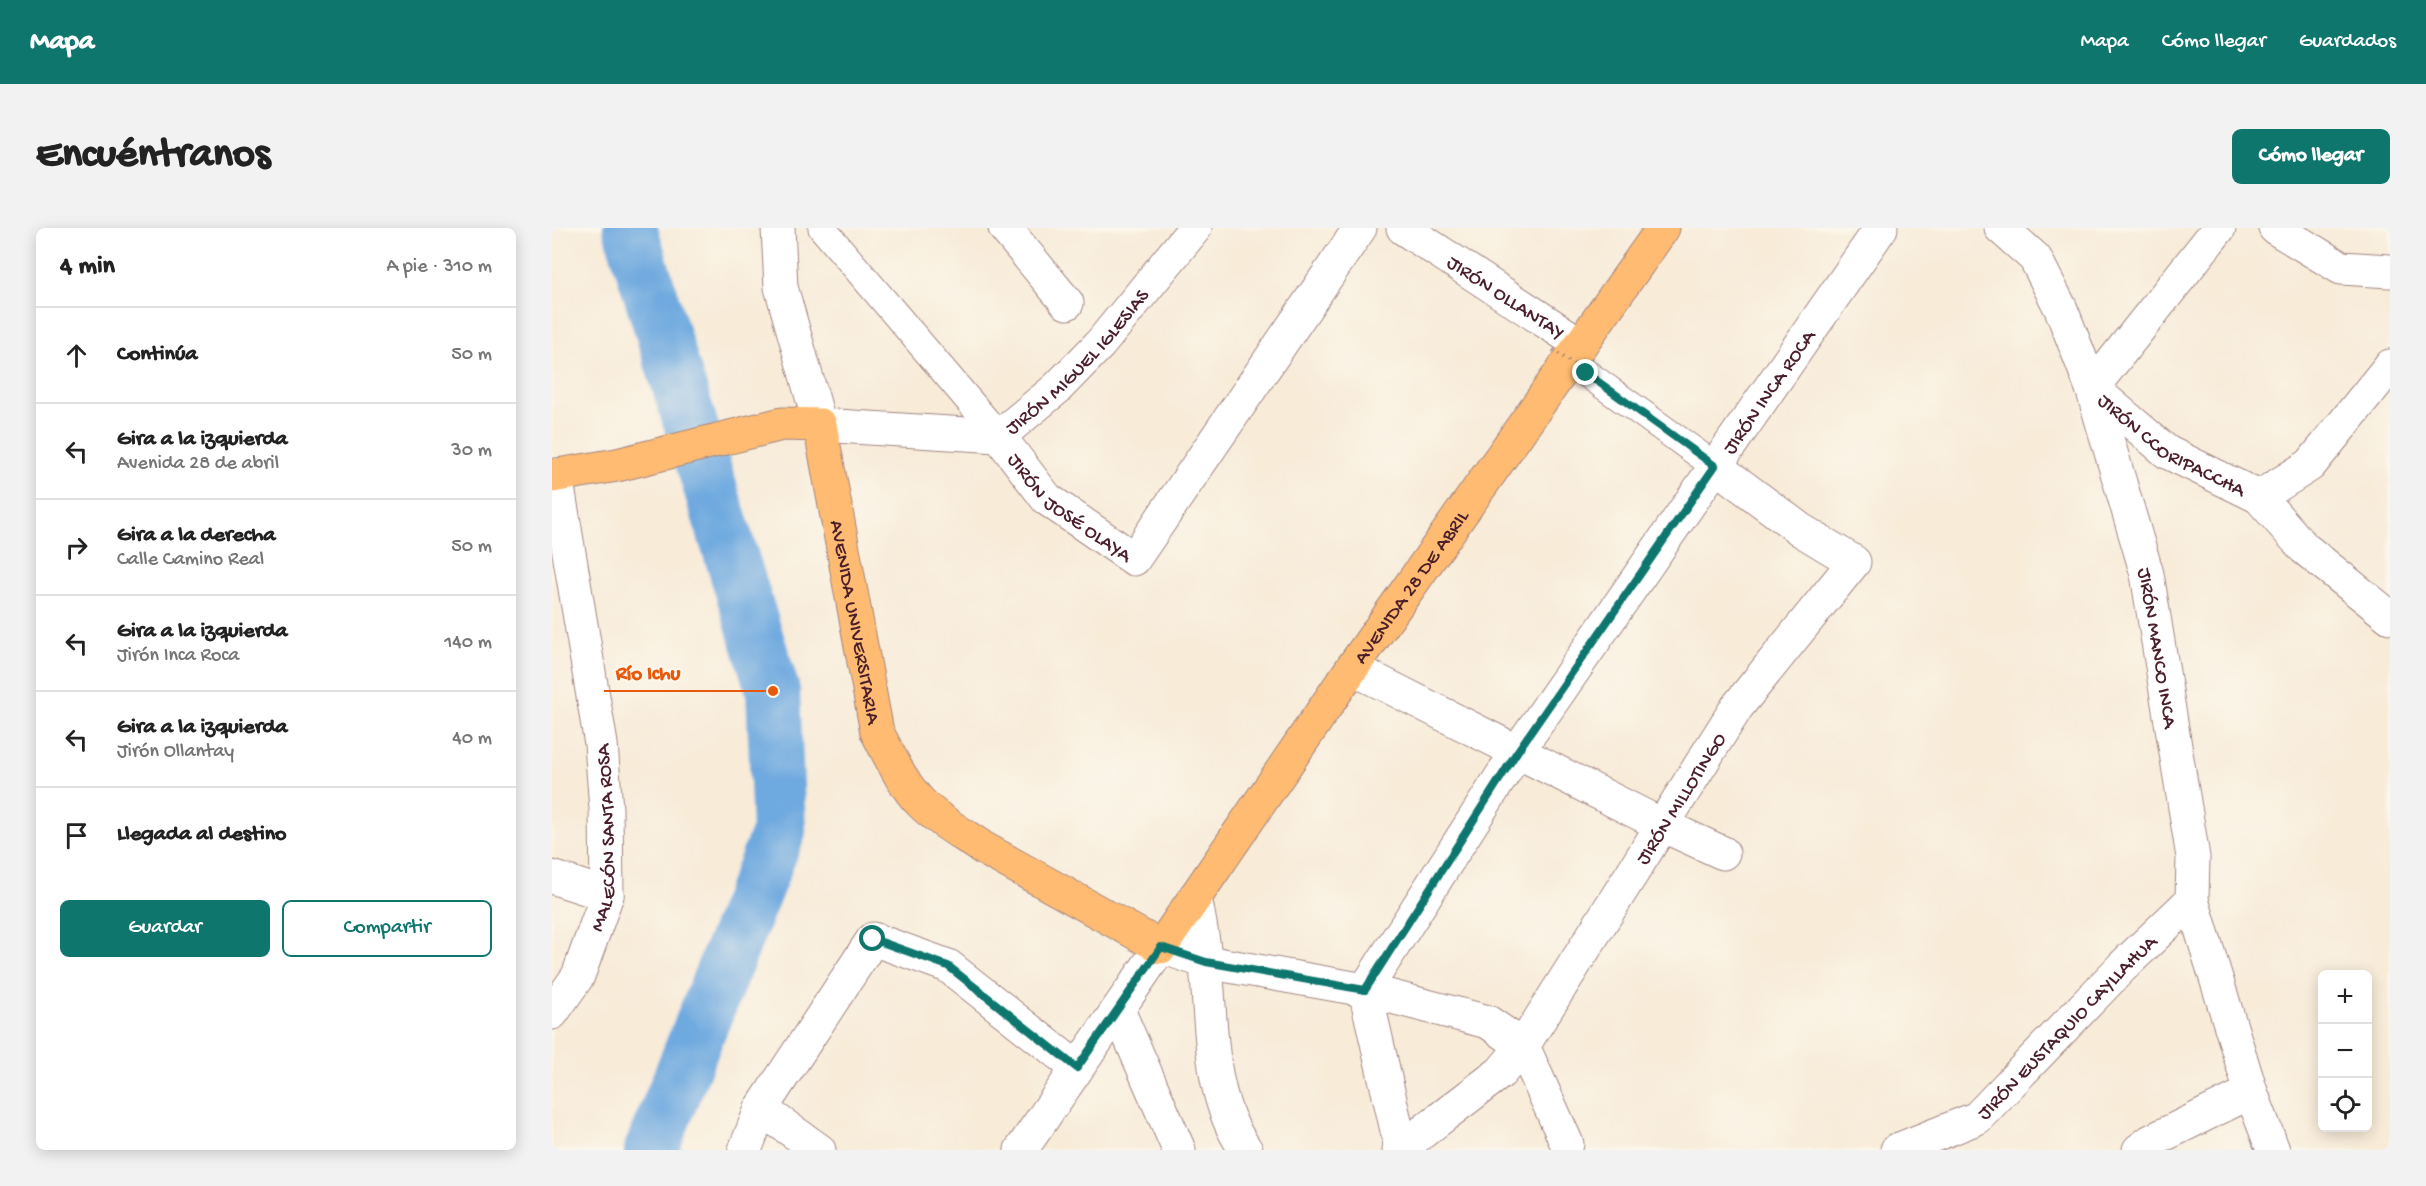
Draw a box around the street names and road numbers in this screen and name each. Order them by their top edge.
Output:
street label: JIRÓN OLLANTAY [1442,252,1568,346]
street label: JIRÓN MIGUEL IGLESIAS [1002,285,1156,441]
street label: JIRÓN INCA ROCA [1719,325,1822,460]
street label: JIRÓN CCORIPACCHA [2092,390,2249,504]
street label: JIRÓN JOSÉ OLAYA [1001,450,1136,570]
street label: AVENIDA 28 DE ABRIL [1351,506,1476,669]
street label: AVENIDA UNIVERSITARIA [823,518,884,727]
street label: JIRÓN MANCO INCA [2131,565,2180,731]
street label: JIRÓN MILLOTINGO [1633,729,1733,870]
street label: MALECÓN SANTA ROSA [587,742,622,935]
street label: JIRÓN EUSTAQUIO CAYLLAHUA [1974,931,2164,1126]

